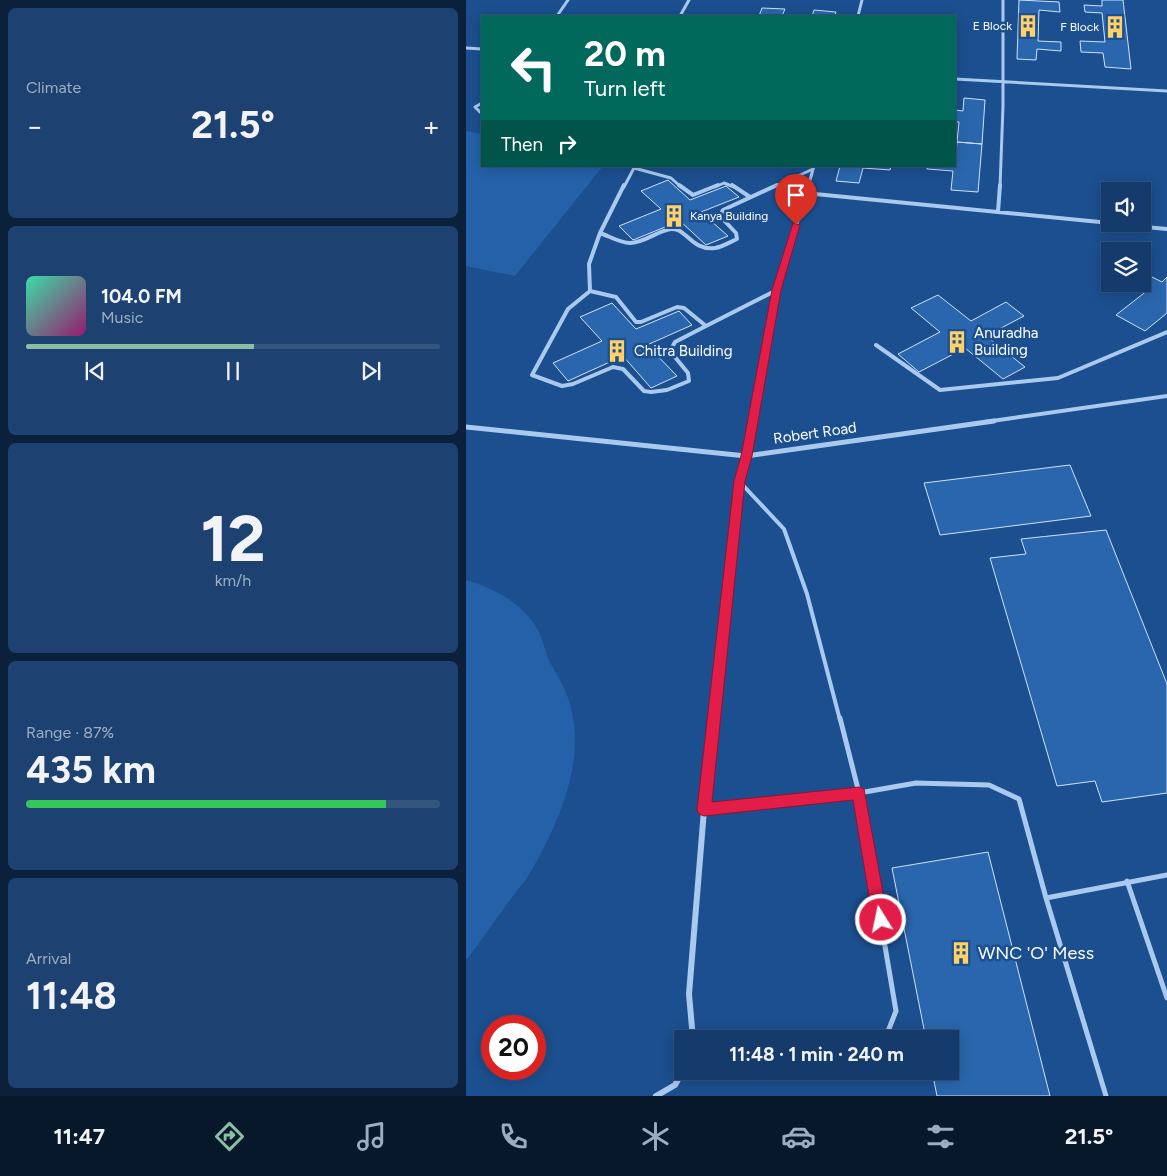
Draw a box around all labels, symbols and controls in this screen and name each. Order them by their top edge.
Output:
building icon: E Block [1015,13,1041,39]
building icon: F Block [1102,14,1128,40]
place label: E Block [973,19,1012,33]
place label: F Block [1060,20,1099,34]
text: 20 m [584,33,666,75]
icon: left [501,35,566,100]
text: Turn left [584,75,666,102]
text: Climate [26,78,81,97]
text: 21.5° [191,102,275,148]
text: − [26,109,43,143]
text: + [423,109,440,143]
icon: right [553,130,581,158]
text: Then [501,133,543,156]
pin [775,174,817,225]
icon: arrive [782,181,810,209]
map controls [1101,182,1151,292]
button: sound [1101,182,1151,232]
building icon: Kanya Building [661,203,687,229]
place label: Kanya Building [690,209,768,223]
button: layers [1101,242,1151,292]
text: 104.0 FM [101,285,182,308]
text: Music [101,308,143,327]
place label: Anuradha Building [974,324,1038,359]
building icon: Anuradha Building [944,329,970,355]
building icon: Chitra Building [604,338,630,364]
place label: Chitra Building [634,342,733,360]
icon: previous [81,357,109,385]
icon: pause [219,357,247,385]
icon: next [357,357,385,385]
street label: Robert Road [772,418,858,448]
text: 12 [200,499,266,577]
text: km/h [215,571,251,590]
text: Range · 87% [26,723,114,742]
text: 435 km [26,747,156,793]
position arrow [854,893,906,945]
building icon: WNC 'O' Mess [948,940,974,966]
place label: WNC 'O' Mess [978,942,1094,964]
text: Arrival [26,949,71,968]
text: 11:48 [26,973,117,1019]
speed limit sign: 20 [481,1015,546,1080]
text: 11:48 · 1 min · 240 m [729,1043,904,1066]
icon: directions [212,1119,247,1154]
icon: music [354,1119,389,1154]
icon: phone [496,1119,531,1154]
icon: climate [638,1119,673,1154]
icon: car [781,1119,816,1154]
icon: filters [923,1119,958,1154]
text: 11:47 [54,1123,105,1150]
text: 21.5° [1065,1123,1113,1150]

